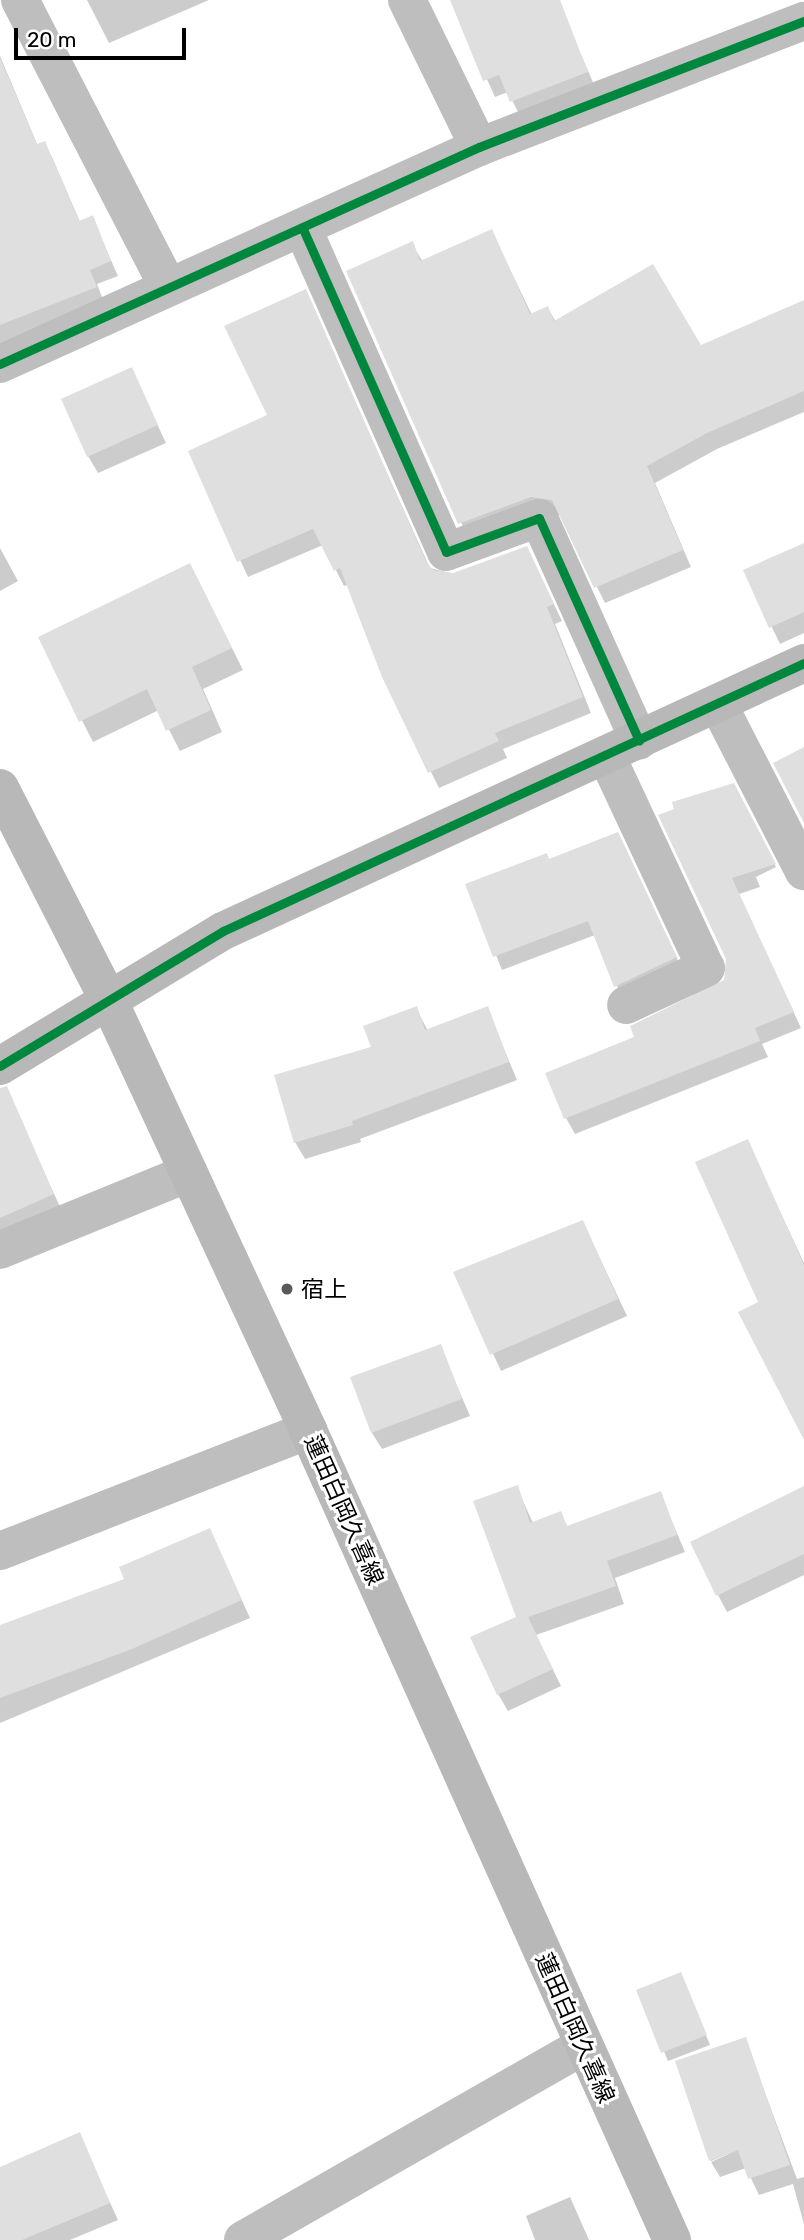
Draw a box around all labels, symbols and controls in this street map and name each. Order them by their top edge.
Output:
scale bar [18,14,189,58]
text: 20 m [27,27,76,52]
place label: 宿上 [301,1275,347,1303]
marker: 宿上 [279,1281,295,1297]
street label: 蓮田白岡久喜線 [299,1431,389,1589]
street label: 蓮田白岡久喜線 [530,1949,620,2107]

